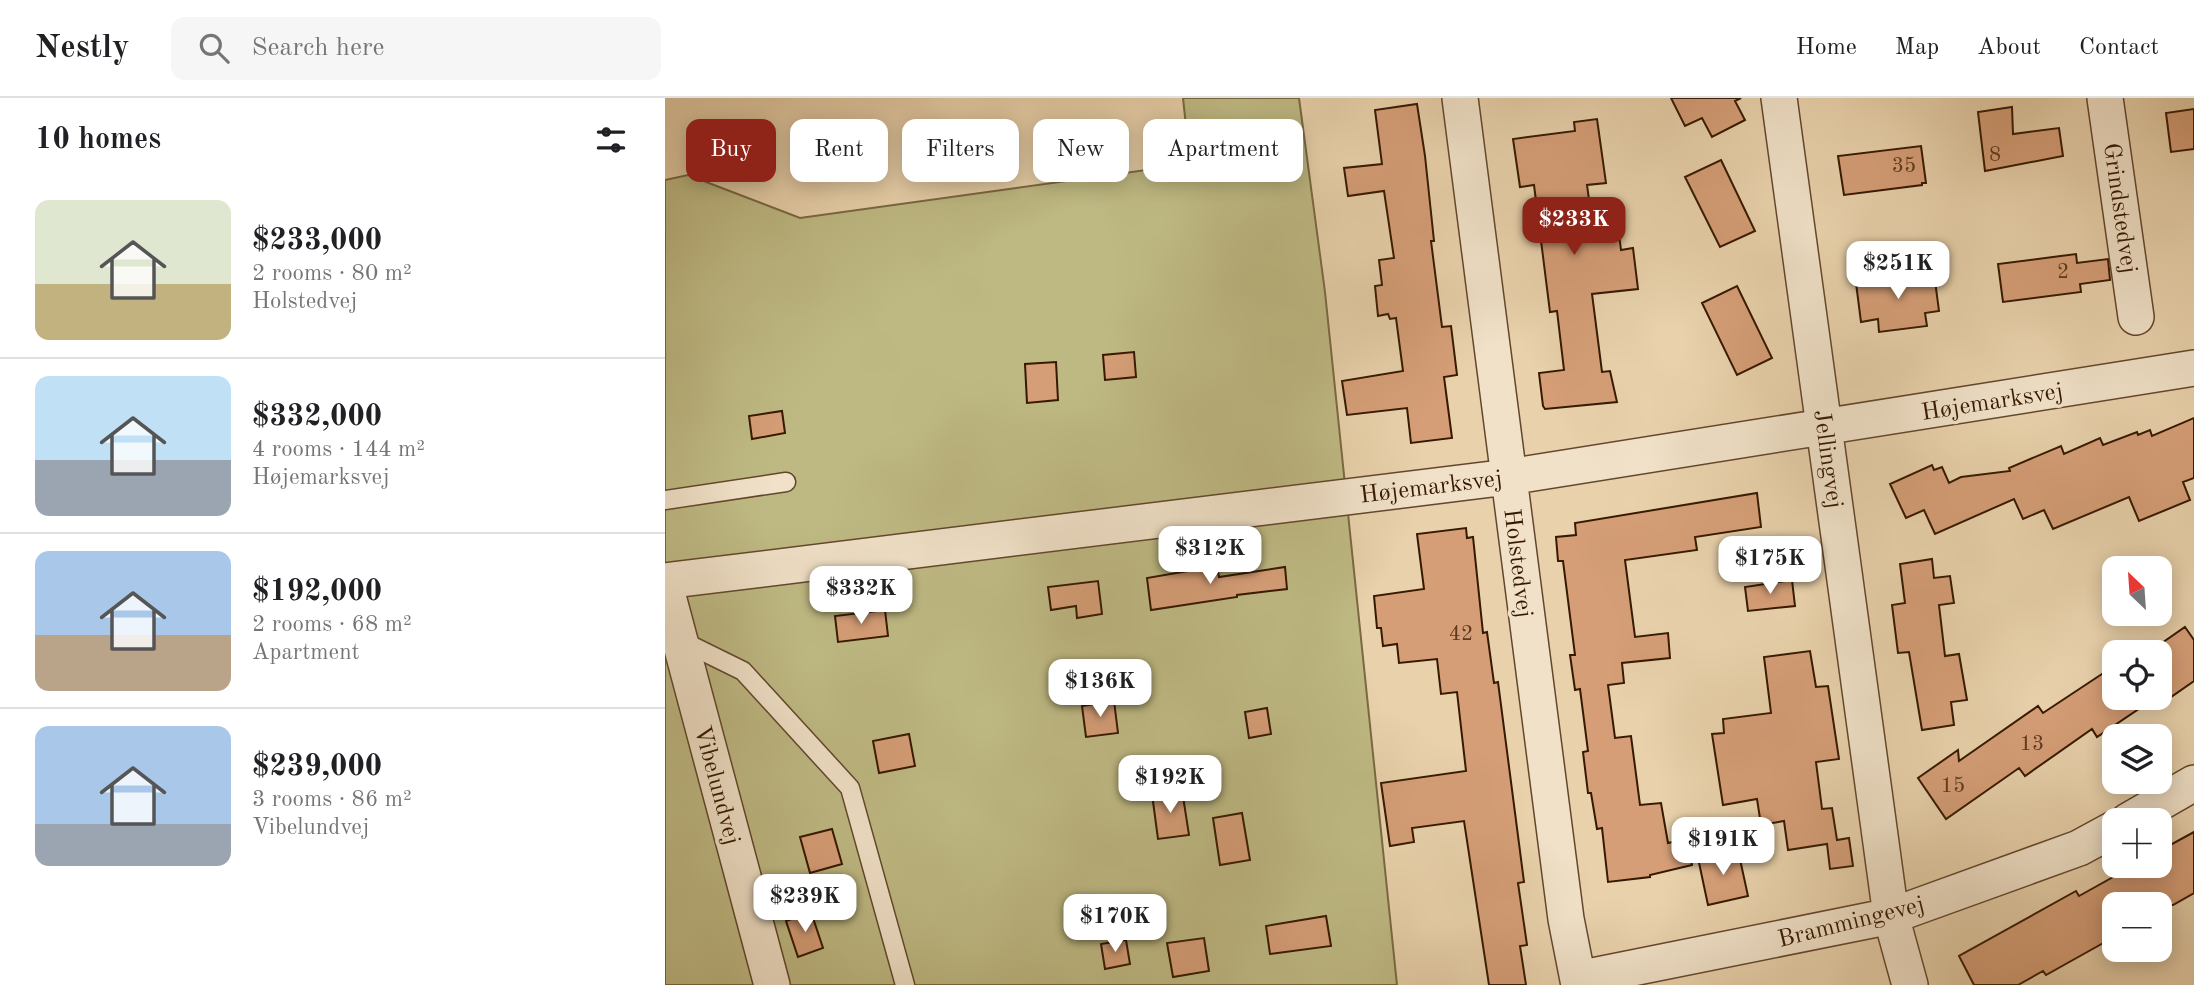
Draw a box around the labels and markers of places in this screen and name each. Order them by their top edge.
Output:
pin: $233K [1525,198,1623,257]
pin: $251K [1849,242,1947,301]
pin: $312K [1161,526,1259,586]
pin: $175K [1721,536,1819,596]
pin: $332K [812,566,910,626]
pin: $136K [1051,660,1149,719]
pin: $192K [1121,756,1219,815]
pin: $191K [1674,818,1772,877]
pin: $239K [756,874,854,934]
pin: $170K [1066,894,1164,954]

